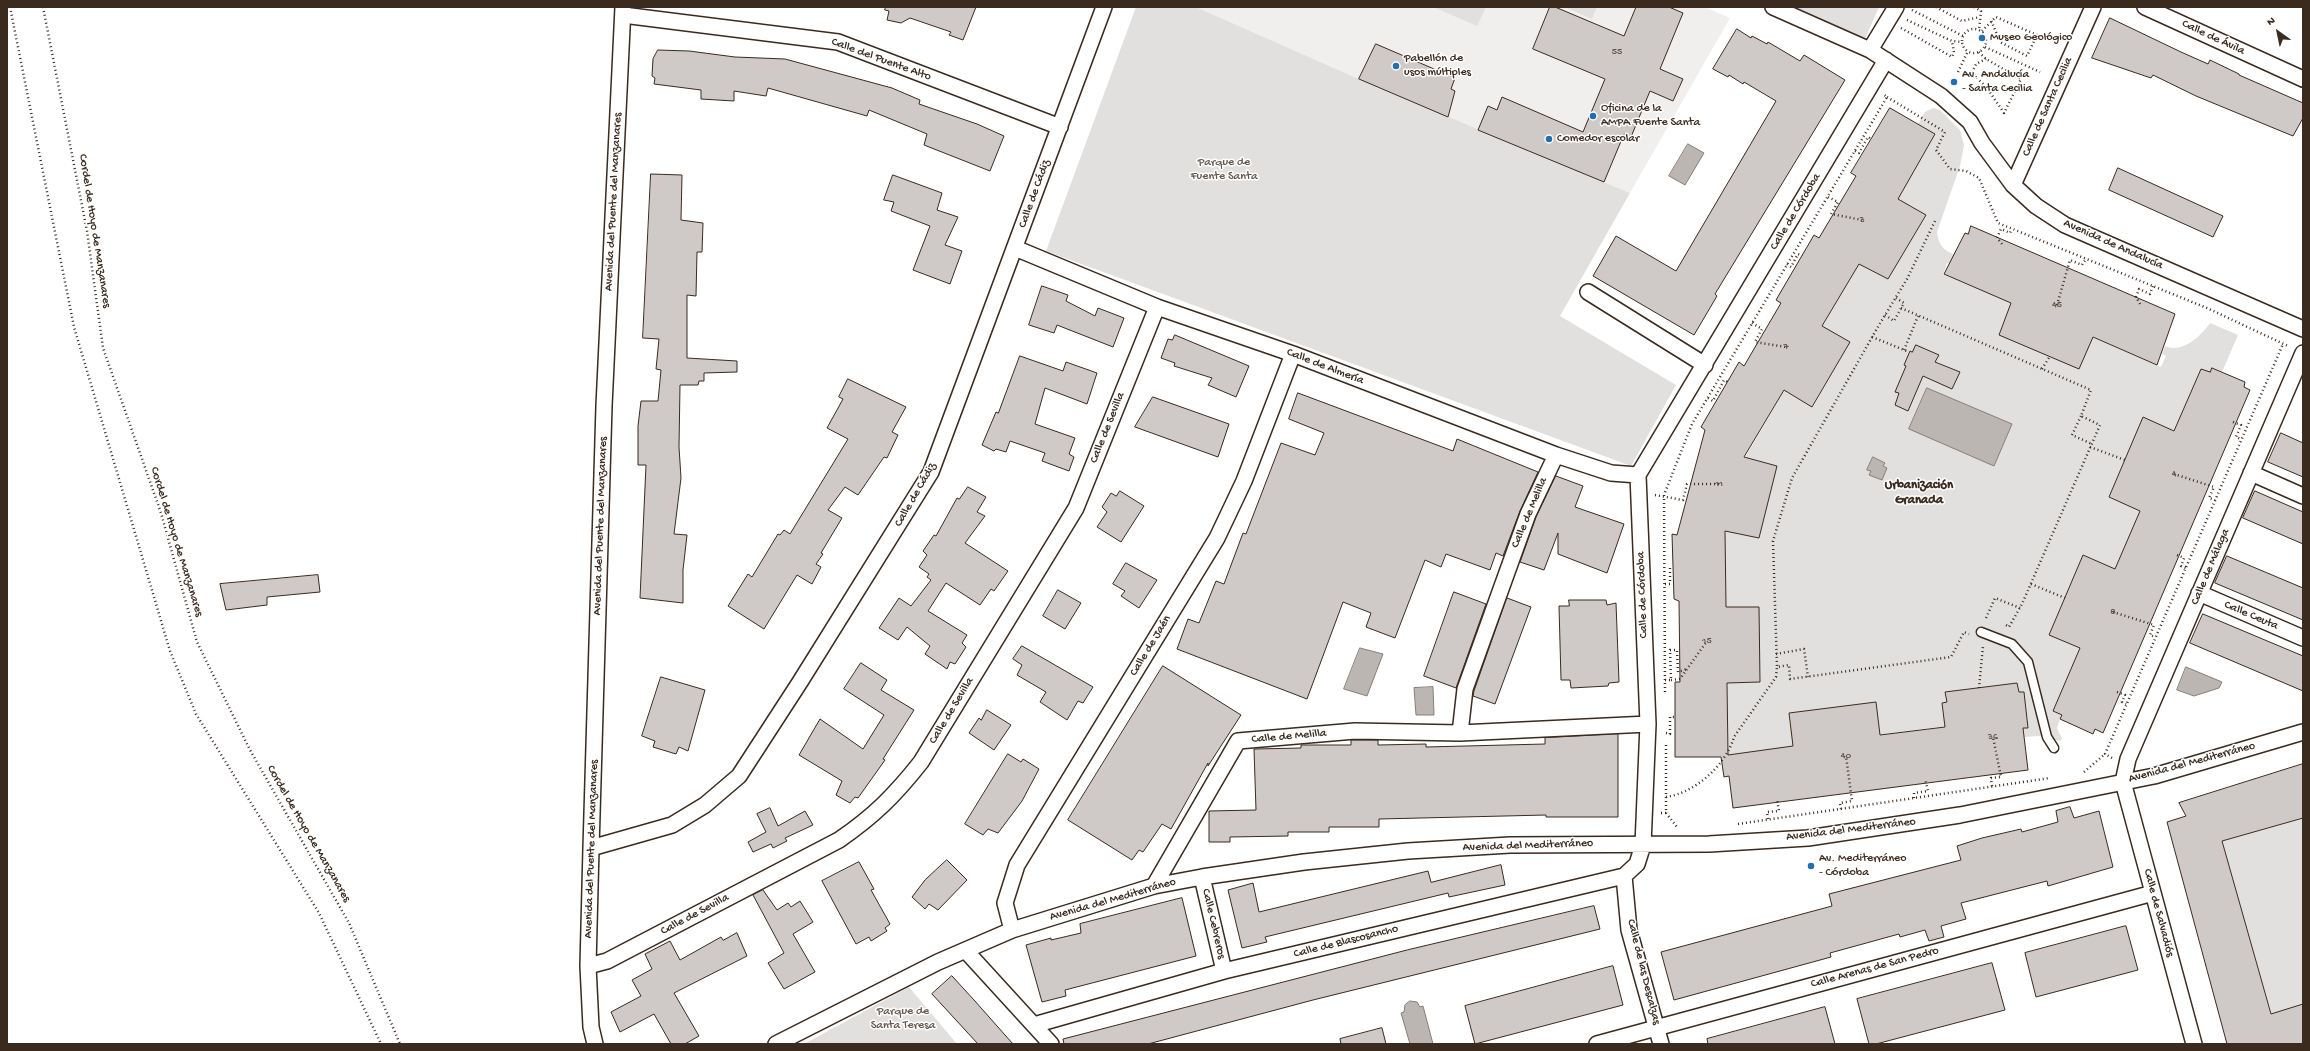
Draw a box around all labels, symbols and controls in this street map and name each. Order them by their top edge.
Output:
north arrow [2258,12,2298,52]
text: N [2265,15,2278,29]
street label: Calle de Ávila [2179,17,2247,59]
place label: Museo Geológico [1990,31,2072,45]
marker: Museo Geológico [1977,33,1987,43]
street label: Calle del Puente Alto [829,35,933,85]
house number: 55 [1612,46,1622,58]
place label: Pabellón de usos múltiples [1404,52,1471,80]
street label: Calle de Santa Cecilia [2020,55,2076,159]
marker: Pabellón de usos múltiples [1391,61,1401,71]
place label: Av. Andalucía - Santa Cecilia [1962,68,2032,96]
marker: Av. Andalucía - Santa Cecilia [1949,77,1959,87]
place label: Oficina de la AMPA Fuente Santa [1601,102,1700,130]
marker: Oficina de la AMPA Fuente Santa [1588,111,1598,121]
street label: Avenida del Puente del Manzanares [602,112,626,292]
place label: Comedor escolar [1557,132,1639,146]
marker: Comedor escolar [1544,134,1554,144]
street label: Cordel de Hoyo de Manzanares [75,153,113,309]
park label: Parque de Fuente Santa [1190,156,1258,184]
street label: Calle de Cádiz [1016,158,1054,230]
street label: Calle de Córdoba [1767,171,1825,253]
house number: 3 [1859,214,1865,226]
street label: Avenida de Andalucía [2061,217,2165,273]
house number: 45 [2052,299,2062,311]
house number: 7 [1783,341,1789,353]
street label: Calle de Almería [1284,346,1366,388]
street label: Calle de Sevilla [1087,390,1129,466]
street label: Avenida del Puente del Manzanares [591,436,611,616]
street label: Calle de Cádiz [892,460,940,530]
street label: Cordel de Hoyo de Manzanares [146,465,206,619]
house number: 4 [2172,468,2176,480]
street label: Calle de Melilla [1509,476,1551,550]
house number: 11 [1715,478,1723,490]
district label: Urbanización Granada [1885,478,1953,509]
street label: Calle de Málaga [2188,527,2234,607]
street label: Calle de Córdoba [1634,551,1652,639]
street label: Calle Ceuta [2222,598,2280,634]
house number: 8 [2110,606,2116,618]
street label: Calle de Jaén [1127,613,1175,679]
house number: 15 [1702,635,1712,647]
street label: Calle de Sevilla [926,675,978,747]
street label: Calle de Melilla [1251,727,1327,747]
house number: 36 [1988,731,1998,743]
street label: Avenida del Mediterráneo [2127,739,2257,787]
house number: 40 [1841,750,1851,762]
street label: Avenida del Puente del Manzanares [582,759,602,939]
street label: Cordel de Hoyo de Manzanares [263,763,353,905]
street label: Avenida del Mediterráneo [1785,815,1917,845]
street label: Avenida del Mediterráneo [1462,837,1594,855]
place label: Av. Mediterráneo - Córdoba [1819,852,1907,880]
marker: Av. Mediterráneo - Córdoba [1806,861,1816,871]
street label: Calle de Salvadiós [2139,867,2177,959]
street label: Avenida del Mediterráneo [1048,875,1178,925]
street label: Calle Cebreros [1198,887,1228,961]
street label: Calle de Sevilla [658,891,732,939]
street label: Calle de las Descalzas [1623,918,1663,1026]
street label: Calle de Blascosancho [1292,922,1400,962]
street label: Calle Arenas de San Pedro [1809,944,1941,992]
park label: Parque de Santa Teresa [871,1005,935,1033]

